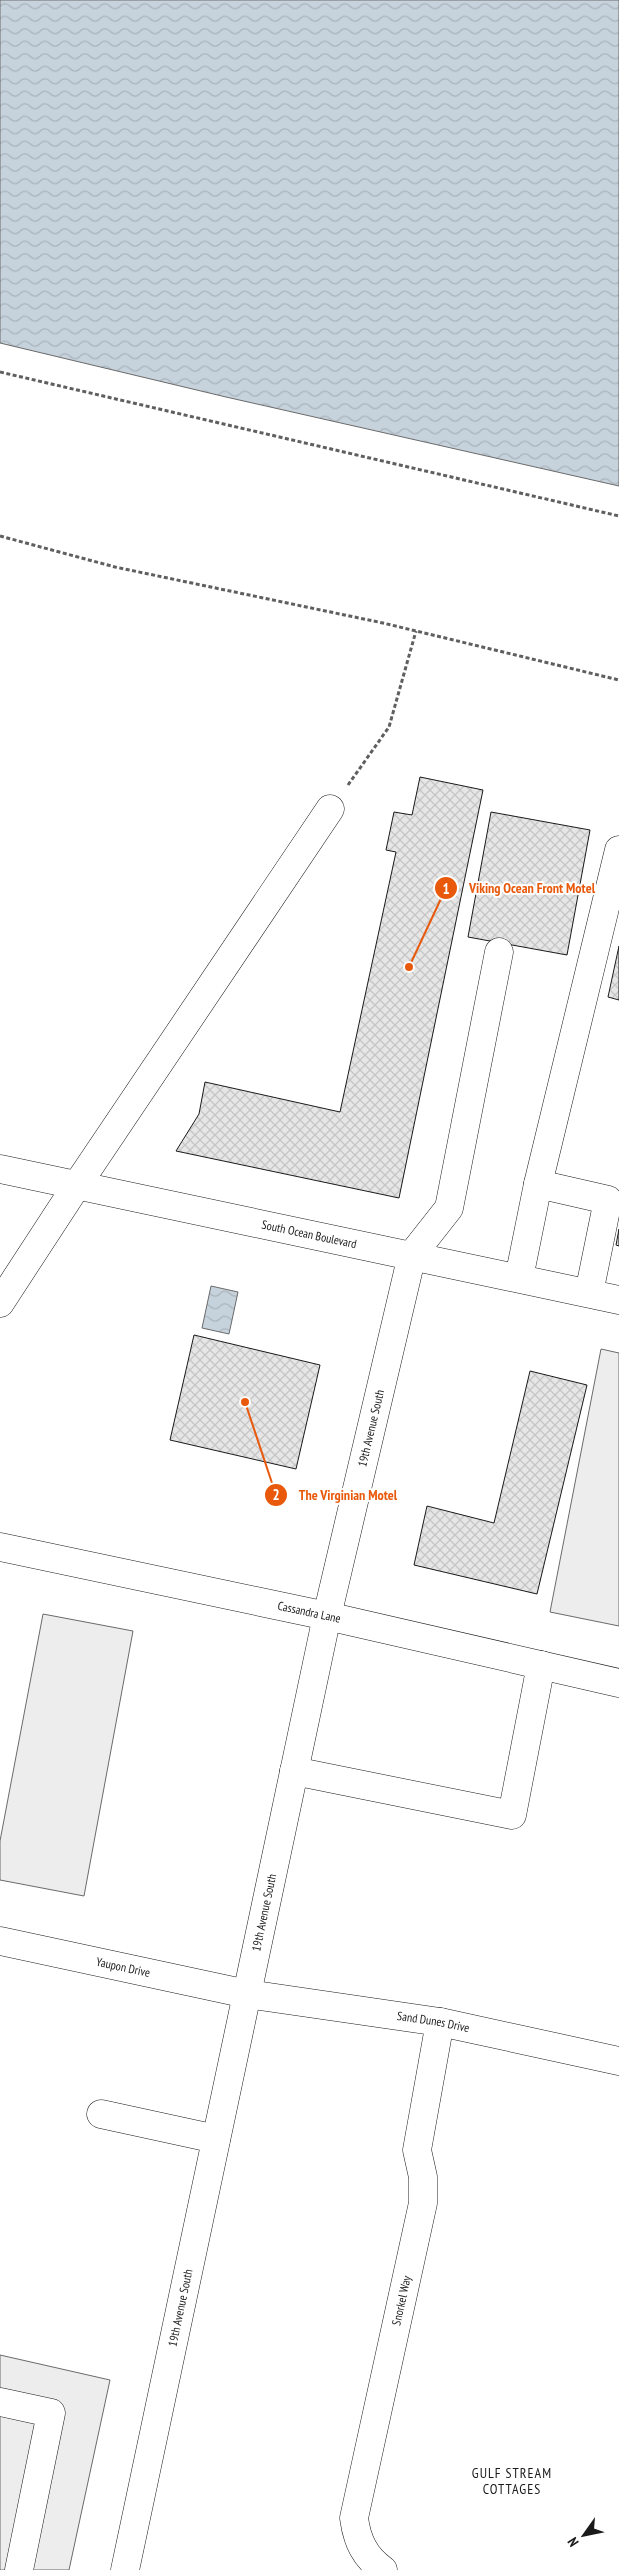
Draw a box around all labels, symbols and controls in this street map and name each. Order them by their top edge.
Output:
callout: Viking Ocean Front Motel [434,874,605,903]
text: 1 [442,879,450,898]
text: Viking Ocean Front Motel [468,879,596,897]
street label: South Ocean Boulevard [260,1217,358,1251]
street label: 19th Avenue South [354,1388,387,1468]
callout: The Virginian Motel [263,1480,407,1509]
text: 2 [272,1485,280,1504]
text: The Virginian Motel [299,1486,398,1504]
street label: Cassandra Lane [276,1598,342,1626]
street label: 19th Avenue South [248,1872,279,1953]
street label: Yaupon Drive [95,1954,152,1980]
street label: Sand Dunes Drive [396,2008,471,2035]
street label: 19th Avenue South [165,2268,196,2348]
street label: Snorkel Way [388,2274,414,2327]
district label: GULF STREAM COTTAGES [472,2464,552,2498]
north arrow [559,2510,609,2560]
text: N [563,2534,583,2550]

